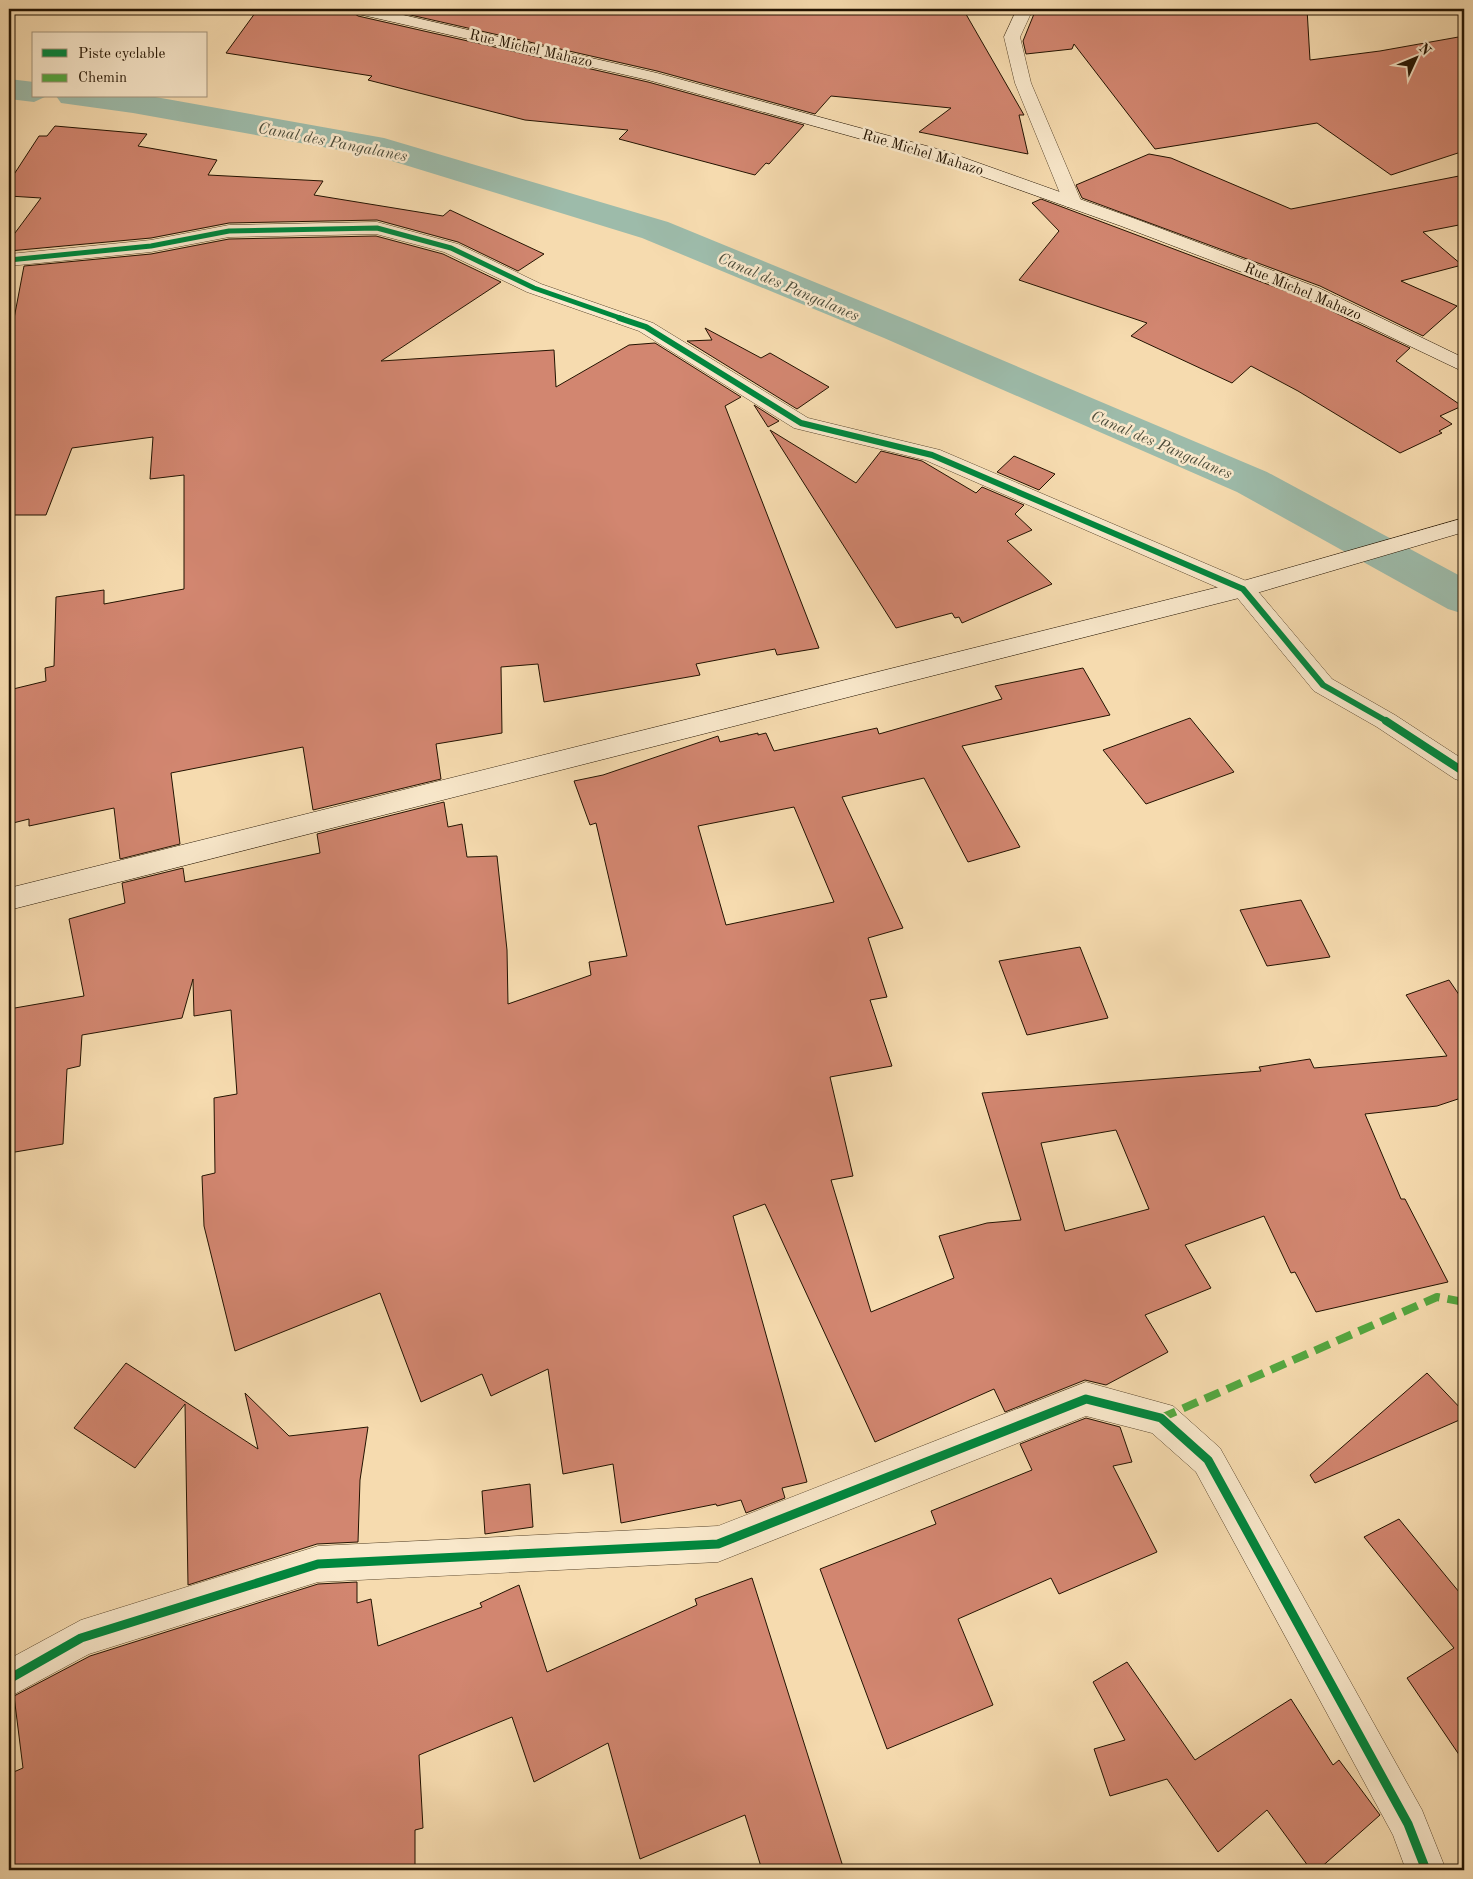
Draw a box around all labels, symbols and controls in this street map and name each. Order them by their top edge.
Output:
street label: Rue Michel Mahazo [468,28,594,71]
legend [32,32,208,98]
north arrow [1390,32,1440,82]
text: N [1416,41,1434,59]
text: Piste cyclable [78,47,166,62]
text: Chemin [78,71,127,86]
water label: Canal des Pangalanes [257,121,409,165]
street label: Rue Michel Mahazo [860,128,985,179]
water label: Canal des Pangalanes [715,251,861,325]
street label: Rue Michel Mahazo [1242,261,1363,324]
water label: Canal des Pangalanes [1088,409,1234,483]

